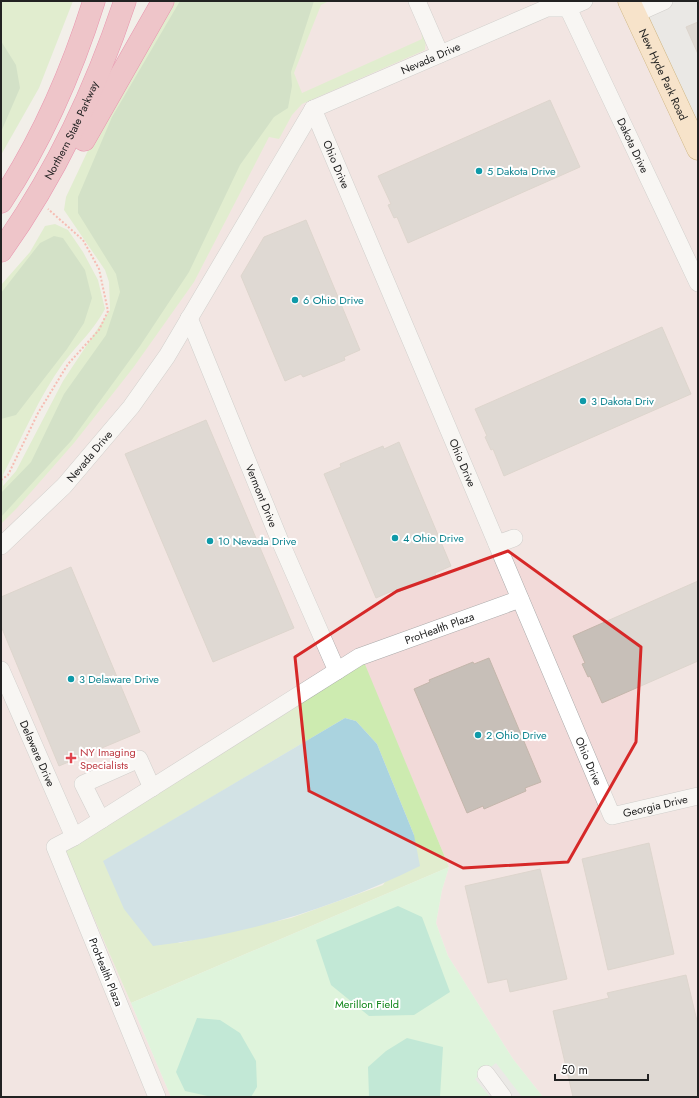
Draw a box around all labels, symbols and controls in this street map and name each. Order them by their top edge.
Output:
street label: New Hyde Park Road [635,26,692,123]
street label: Nevada Drive [398,38,463,78]
street label: Northern State Parkway [40,78,102,183]
street label: Dakota Drive [613,115,653,176]
street label: Ohio Drive [319,138,354,191]
place label: 5 Dakota Drive [487,163,556,179]
marker: 5 Dakota Drive [474,166,484,176]
place label: 6 Ohio Drive [303,292,364,308]
marker: 6 Ohio Drive [290,295,300,305]
place label: 3 Dakota Driv [591,393,654,409]
marker: 3 Dakota Driv [578,396,588,406]
street label: Nevada Drive [63,427,116,486]
street label: Ohio Drive [445,436,480,490]
street label: Vermont Drive [242,462,282,530]
place label: 4 Ohio Drive [403,530,464,546]
place label: 10 Nevada Drive [218,533,297,549]
marker: 4 Ohio Drive [390,533,400,543]
marker: 10 Nevada Drive [205,536,215,546]
street label: ProHealth Plaza [402,608,476,648]
place label: 3 Delaware Drive [79,671,159,687]
marker: 3 Delaware Drive [66,674,76,684]
street label: Delaware Drive [16,718,59,789]
place label: 2 Ohio Drive [486,727,547,743]
marker: 2 Ohio Drive [473,730,483,740]
street label: Ohio Drive [571,734,606,788]
place label: NY Imaging Specialists [80,744,136,773]
marker: NY Imaging Specialists [65,752,77,764]
street label: Georgia Drive [621,791,690,821]
street label: ProHealth Plaza [85,935,127,1009]
park label: Merillon Field [335,996,399,1012]
scale bar [555,1056,648,1082]
text: 50 m [561,1061,588,1079]

